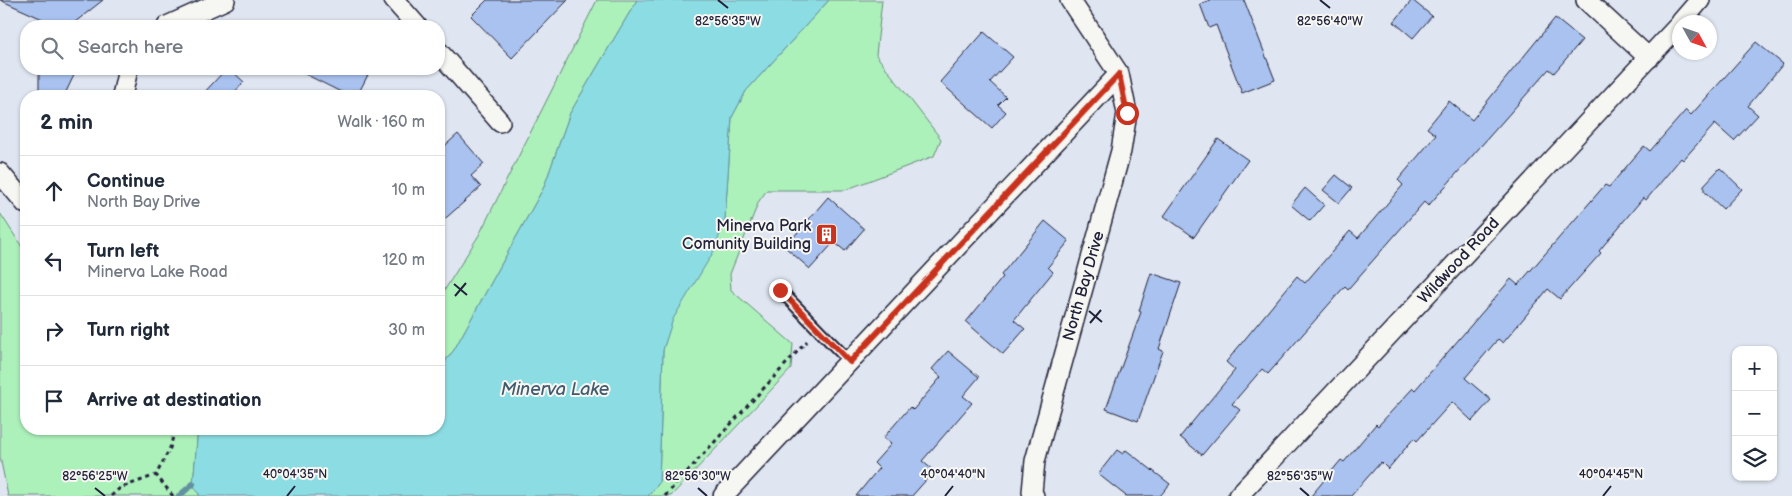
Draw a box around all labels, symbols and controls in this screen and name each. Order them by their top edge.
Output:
text: 82°56'35"W [695,14,761,29]
text: 82°56'40"W [1297,14,1363,29]
north arrow [1672,15,1717,60]
search box [20,20,445,75]
icon: search [38,34,66,62]
text: Search here [78,36,183,59]
route start [1116,102,1139,125]
text: 2 min [40,110,93,135]
text: Walk · 160 m [337,113,425,132]
text: Continue [87,170,165,193]
icon: ahead [40,177,68,205]
text: 10 m [392,181,425,200]
text: North Bay Drive [87,193,200,212]
street label: Wildwood Road [1414,214,1504,308]
place label: Minerva Park Comunity Building [682,217,811,254]
building icon: Minerva Park Comunity Building [815,223,839,247]
street label: North Bay Drive [1059,228,1109,343]
text: Turn left [87,240,159,263]
icon: left [40,247,68,275]
text: 120 m [382,251,425,270]
text: Minerva Lake Road [87,263,228,282]
route end [769,279,792,302]
icon: right [40,317,68,345]
text: Turn right [87,319,170,342]
text: 30 m [388,321,425,340]
map controls [1732,346,1777,481]
button: + [1732,346,1777,391]
water label: Minerva Lake [501,379,609,400]
icon: arrive [40,387,68,415]
text: Arrive at destination [87,389,262,412]
button: − [1732,391,1777,436]
button: layers [1732,436,1777,481]
text: 40°04'35"N [263,467,327,482]
text: 40°04'40"N [921,467,985,482]
text: 40°04'45"N [1579,467,1643,482]
text: 82°56'25"W [62,469,128,484]
text: 82°56'30"W [665,469,731,484]
text: 82°56'35"W [1267,469,1333,484]

